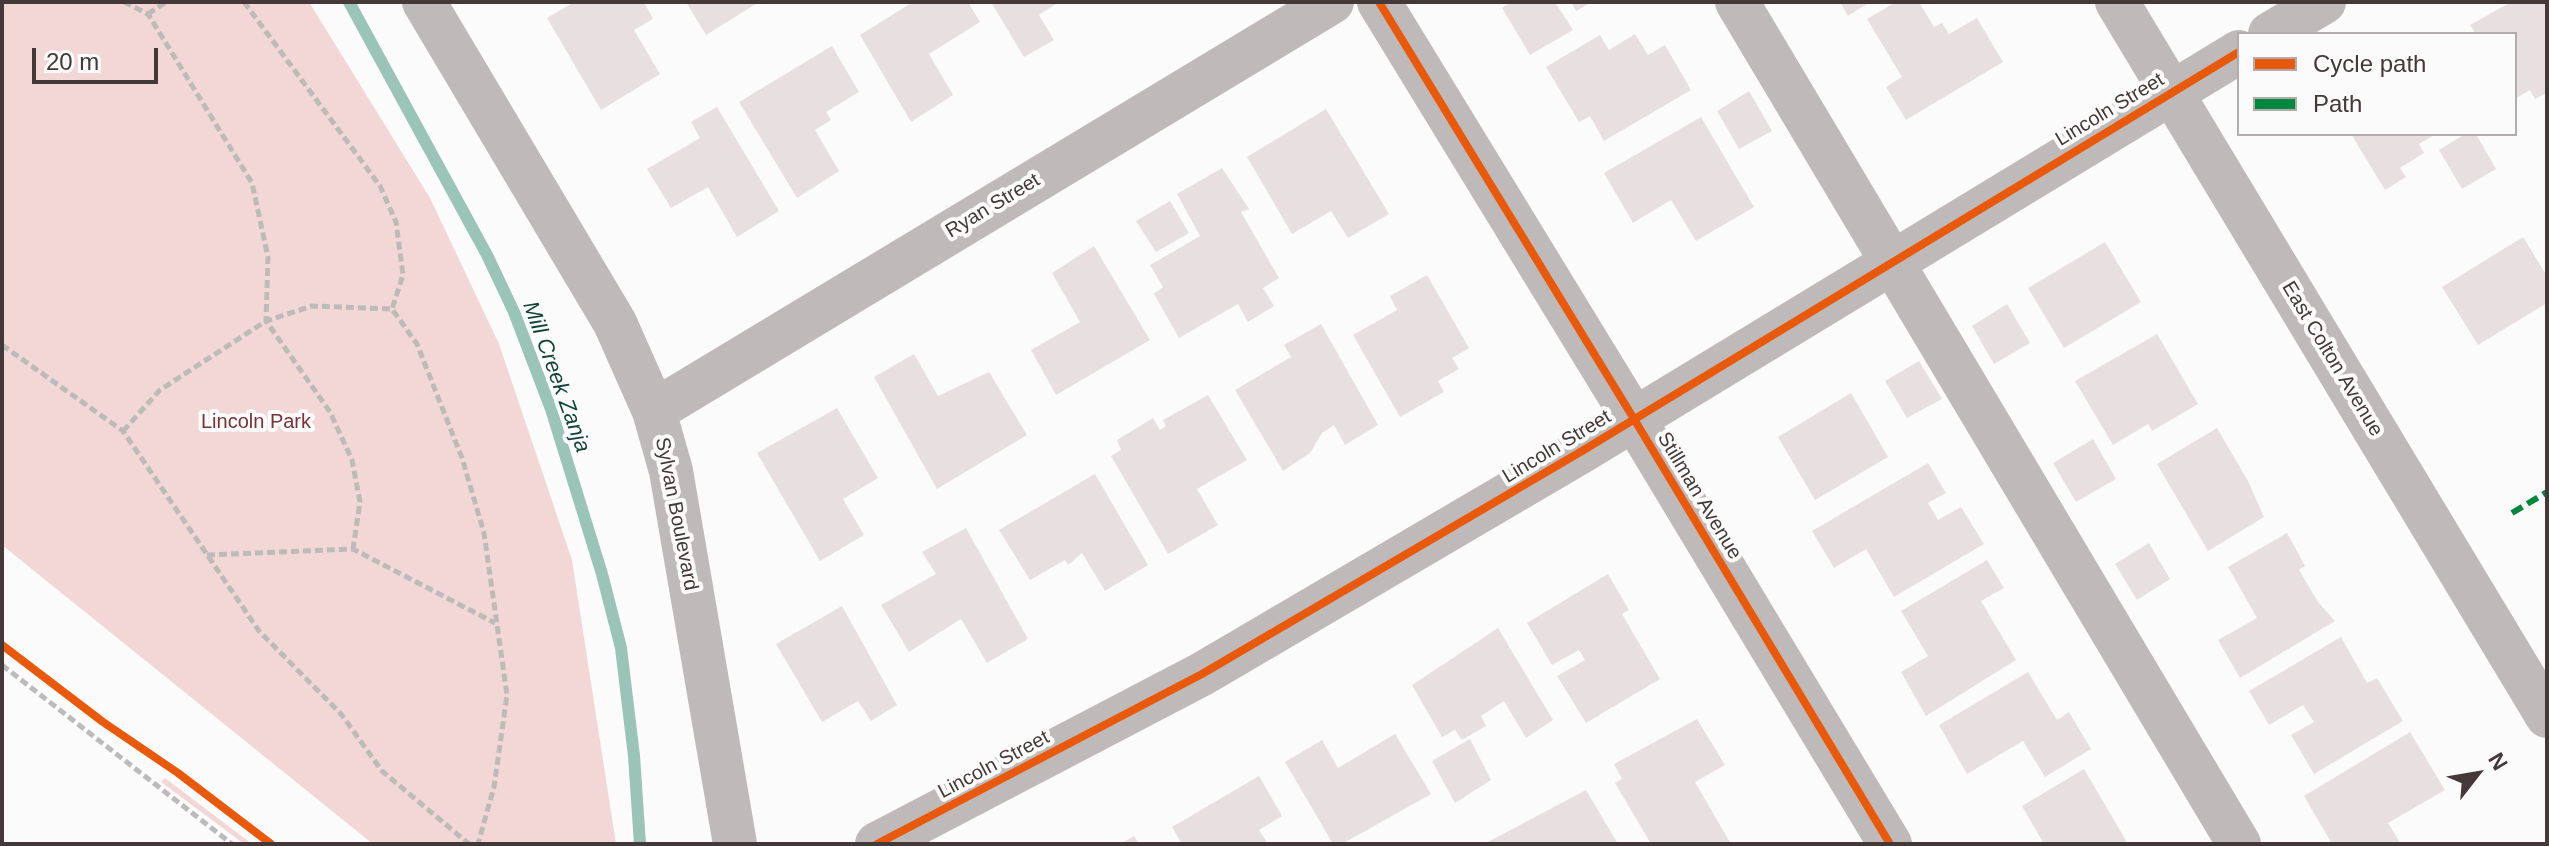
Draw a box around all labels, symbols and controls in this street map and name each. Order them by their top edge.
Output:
scale bar [36,32,162,82]
legend [2237,32,2517,136]
text: 20 m [46,48,99,75]
text: Cycle path [2313,50,2426,77]
street label: Lincoln Street [2051,68,2169,152]
text: Path [2313,90,2362,117]
street label: Ryan Street [942,169,1044,243]
street label: East Colton Avenue [2276,277,2388,441]
water label: Mill Creek Zanja [516,298,596,456]
street label: Lincoln Street [1498,405,1616,489]
park label: Lincoln Park [201,410,311,434]
street label: Stillman Avenue [1652,428,1746,564]
street label: Sylvan Boulevard [649,435,703,593]
street label: Lincoln Street [934,726,1054,804]
north arrow [2437,734,2517,814]
text: N [2483,748,2513,775]

